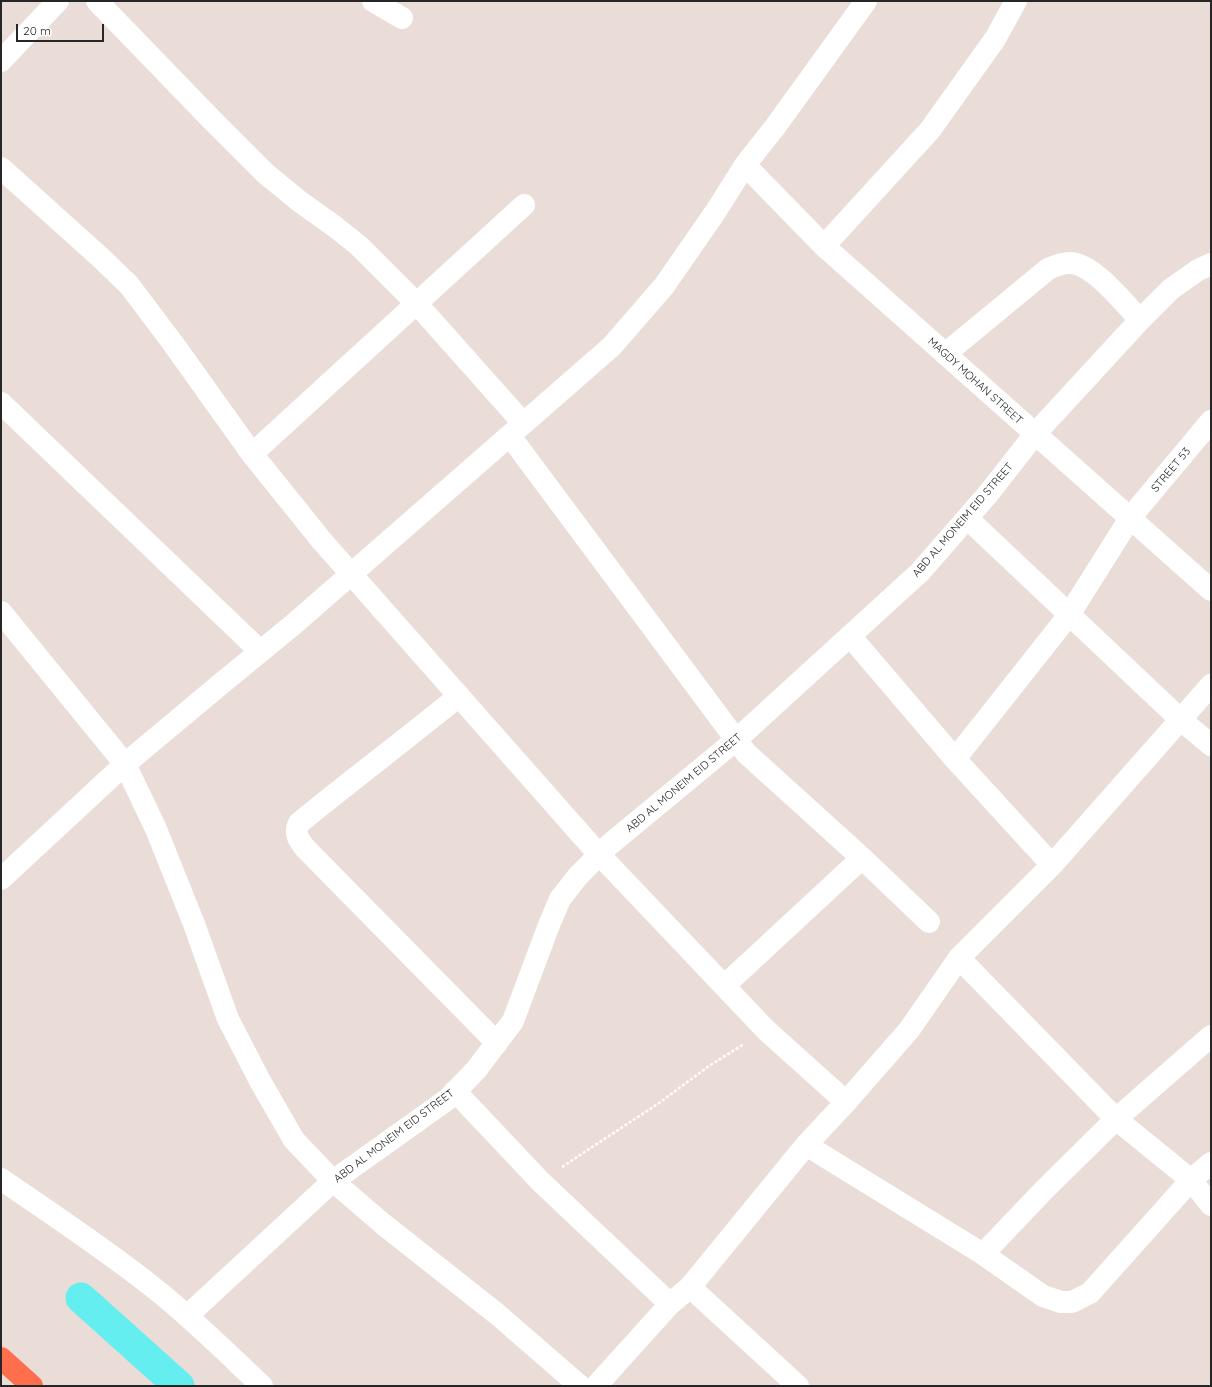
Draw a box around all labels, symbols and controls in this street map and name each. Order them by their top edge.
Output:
scale bar [18,16,106,42]
text: 20 m [23,23,51,38]
street label: MAGDY MOHAN STREET [925,335,1025,427]
street label: STREET 53 [1149,445,1193,495]
street label: ABD AL MONEIM EID STREET [910,460,1016,580]
street label: ABD AL MONEIM EID STREET [623,731,745,835]
street label: ABD AL MONEIM EID STREET [331,1086,457,1186]

